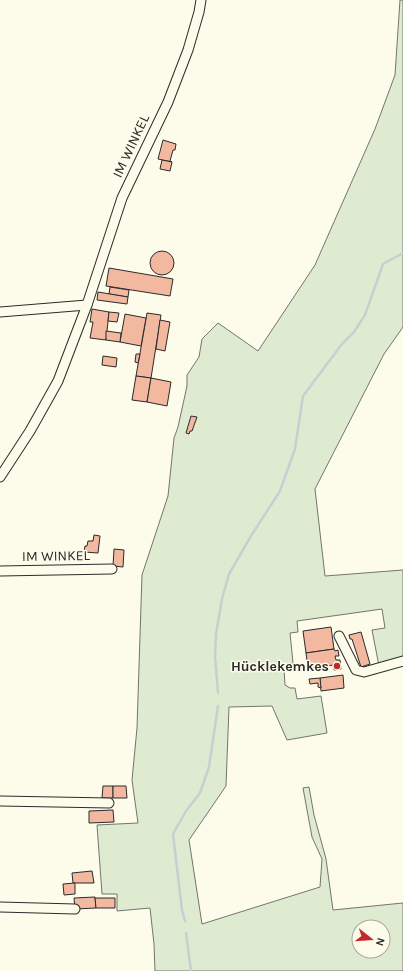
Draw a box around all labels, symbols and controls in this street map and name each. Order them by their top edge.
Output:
street label: IM WINKEL [109,111,153,180]
street label: IM WINKEL [22,547,91,565]
place label: Hücklekemkes [231,658,329,675]
marker: Hücklekemkes [332,661,342,671]
north arrow [351,919,391,959]
text: N [373,936,387,947]

